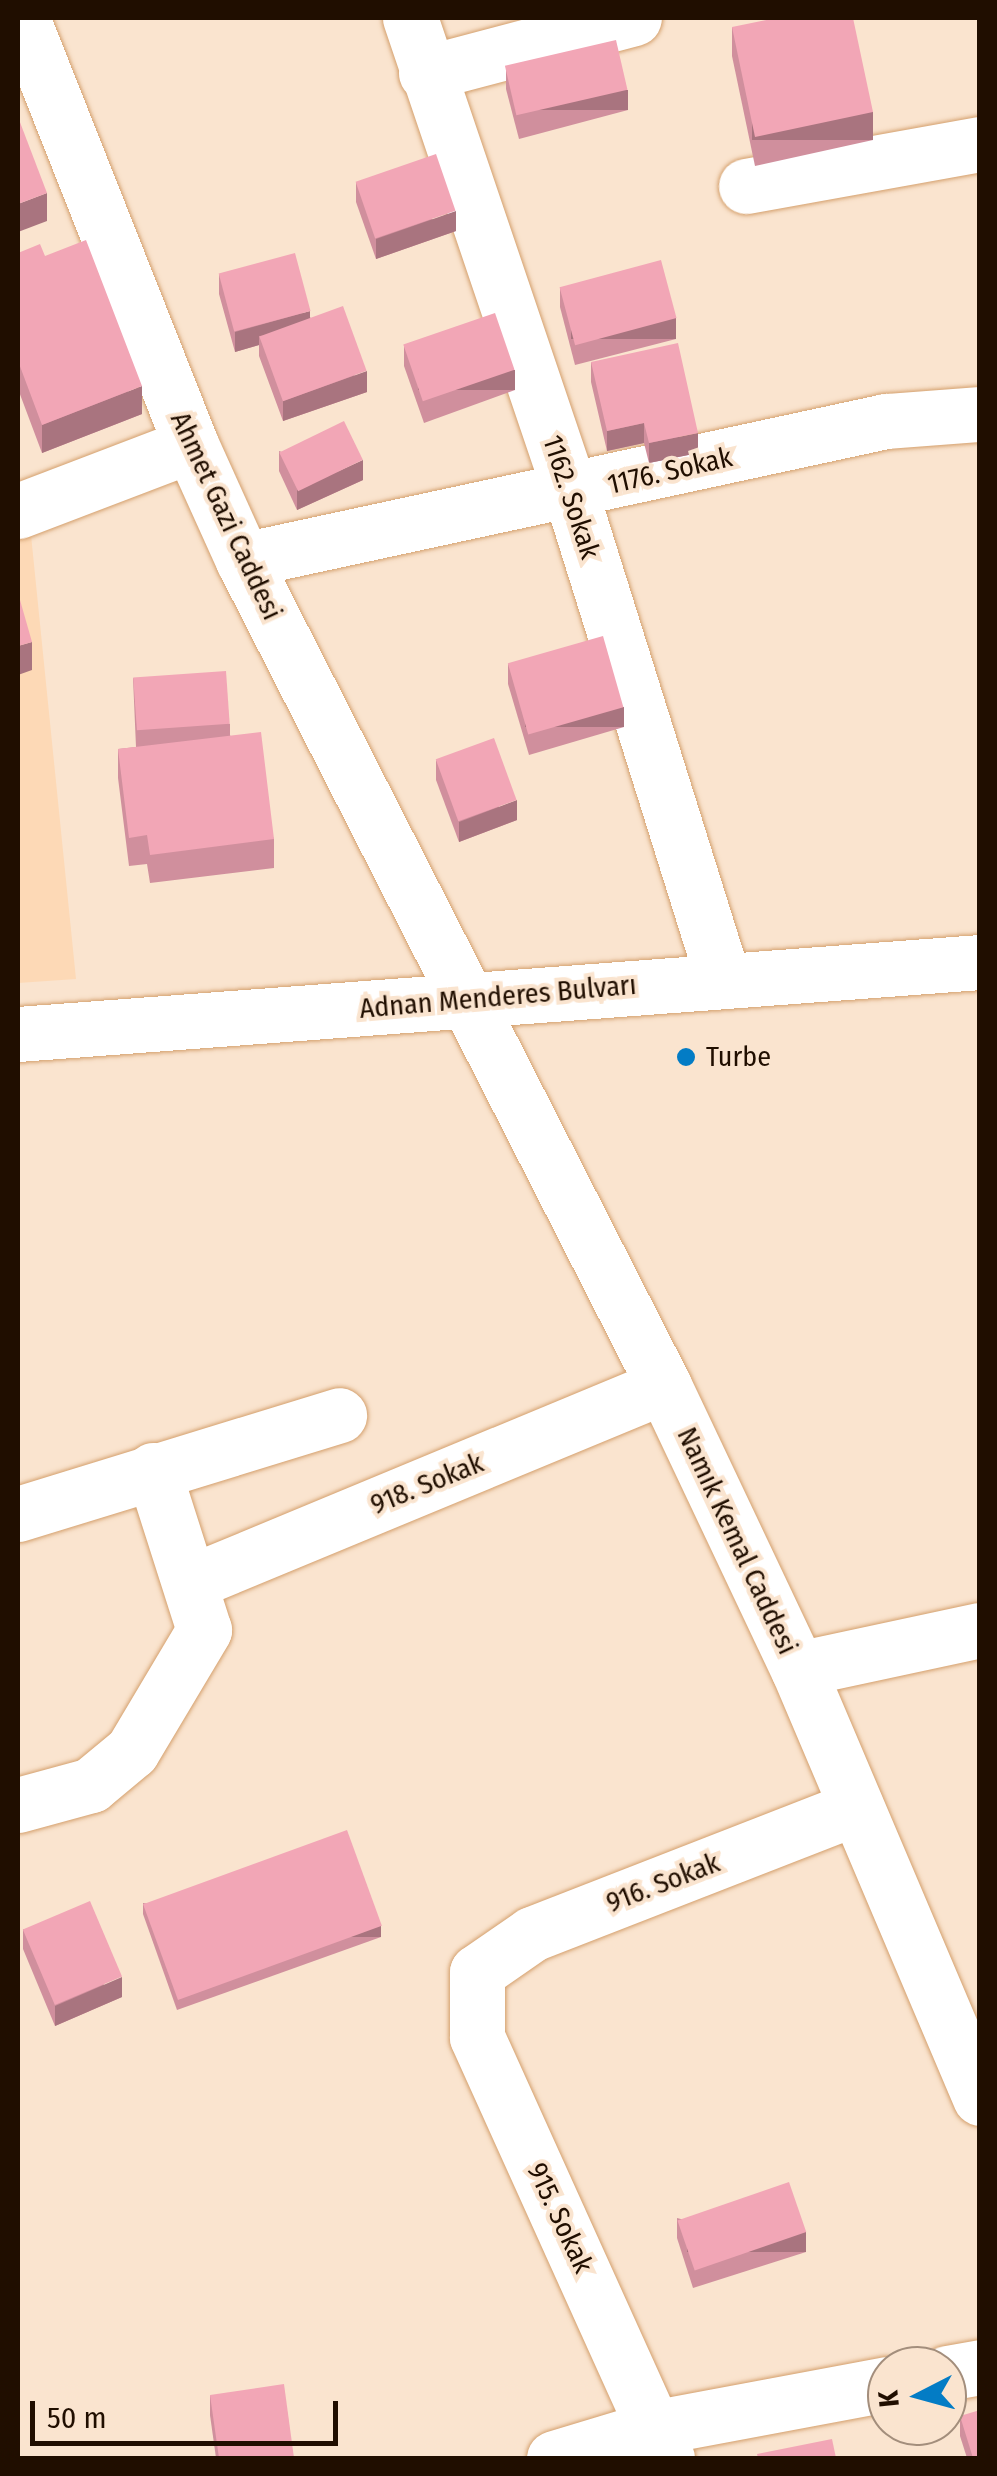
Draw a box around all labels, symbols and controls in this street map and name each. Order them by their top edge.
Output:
street label: Ahmet Gazi Caddesi [163,407,289,625]
street label: 1162. Sokak [535,431,607,563]
street label: 1176. Sokak [605,440,735,502]
street label: Adnan Menderes Bulvarı [358,968,638,1026]
place label: Turbe [706,1040,771,1074]
marker: Turbe [675,1046,697,1068]
street label: Namık Kemal Caddesi [670,1422,804,1660]
street label: 918. Sokak [366,1446,488,1522]
street label: 916. Sokak [602,1846,724,1920]
street label: 915. Sokak [520,2158,600,2278]
north arrow [867,2346,967,2446]
scale bar [35,2381,342,2443]
text: K [871,2389,906,2409]
text: 50 m [47,2400,107,2436]

